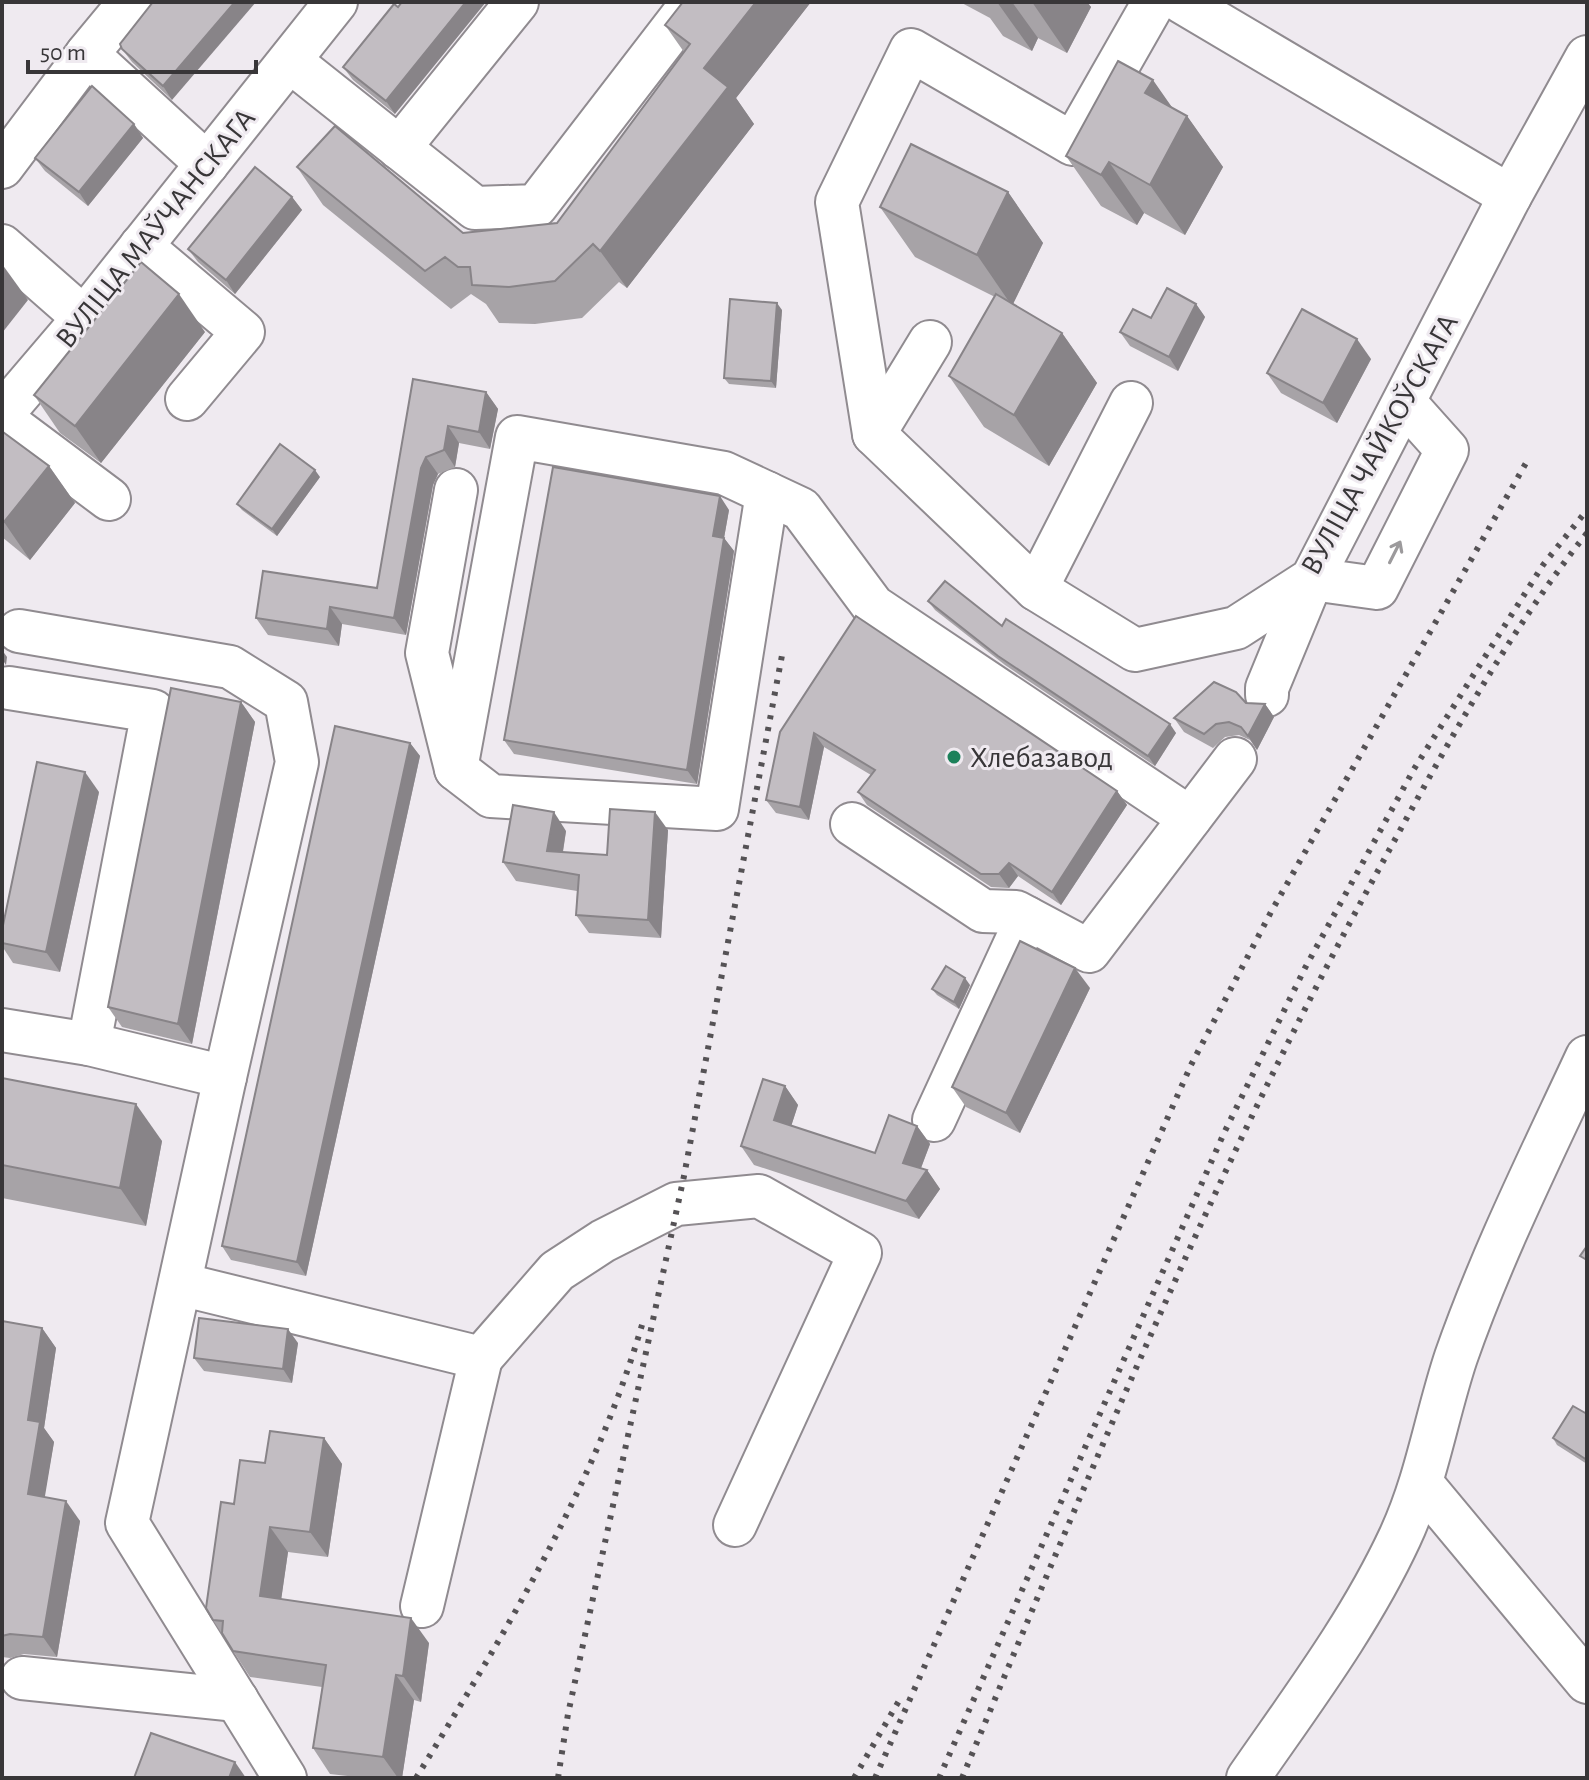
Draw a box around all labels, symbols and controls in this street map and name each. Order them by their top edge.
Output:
scale bar [28,24,256,74]
text: 50 m [40,41,86,65]
street label: ВУЛІЦА МАЎЧАНСКАГА [50,103,261,354]
street label: ВУЛІЦА ЧАЙКОЎСКАГА [1295,309,1464,580]
one-way arrow [1388,540,1404,564]
place label: Хлебазавод [970,743,1113,773]
marker: Хлебазавод [945,748,963,766]

